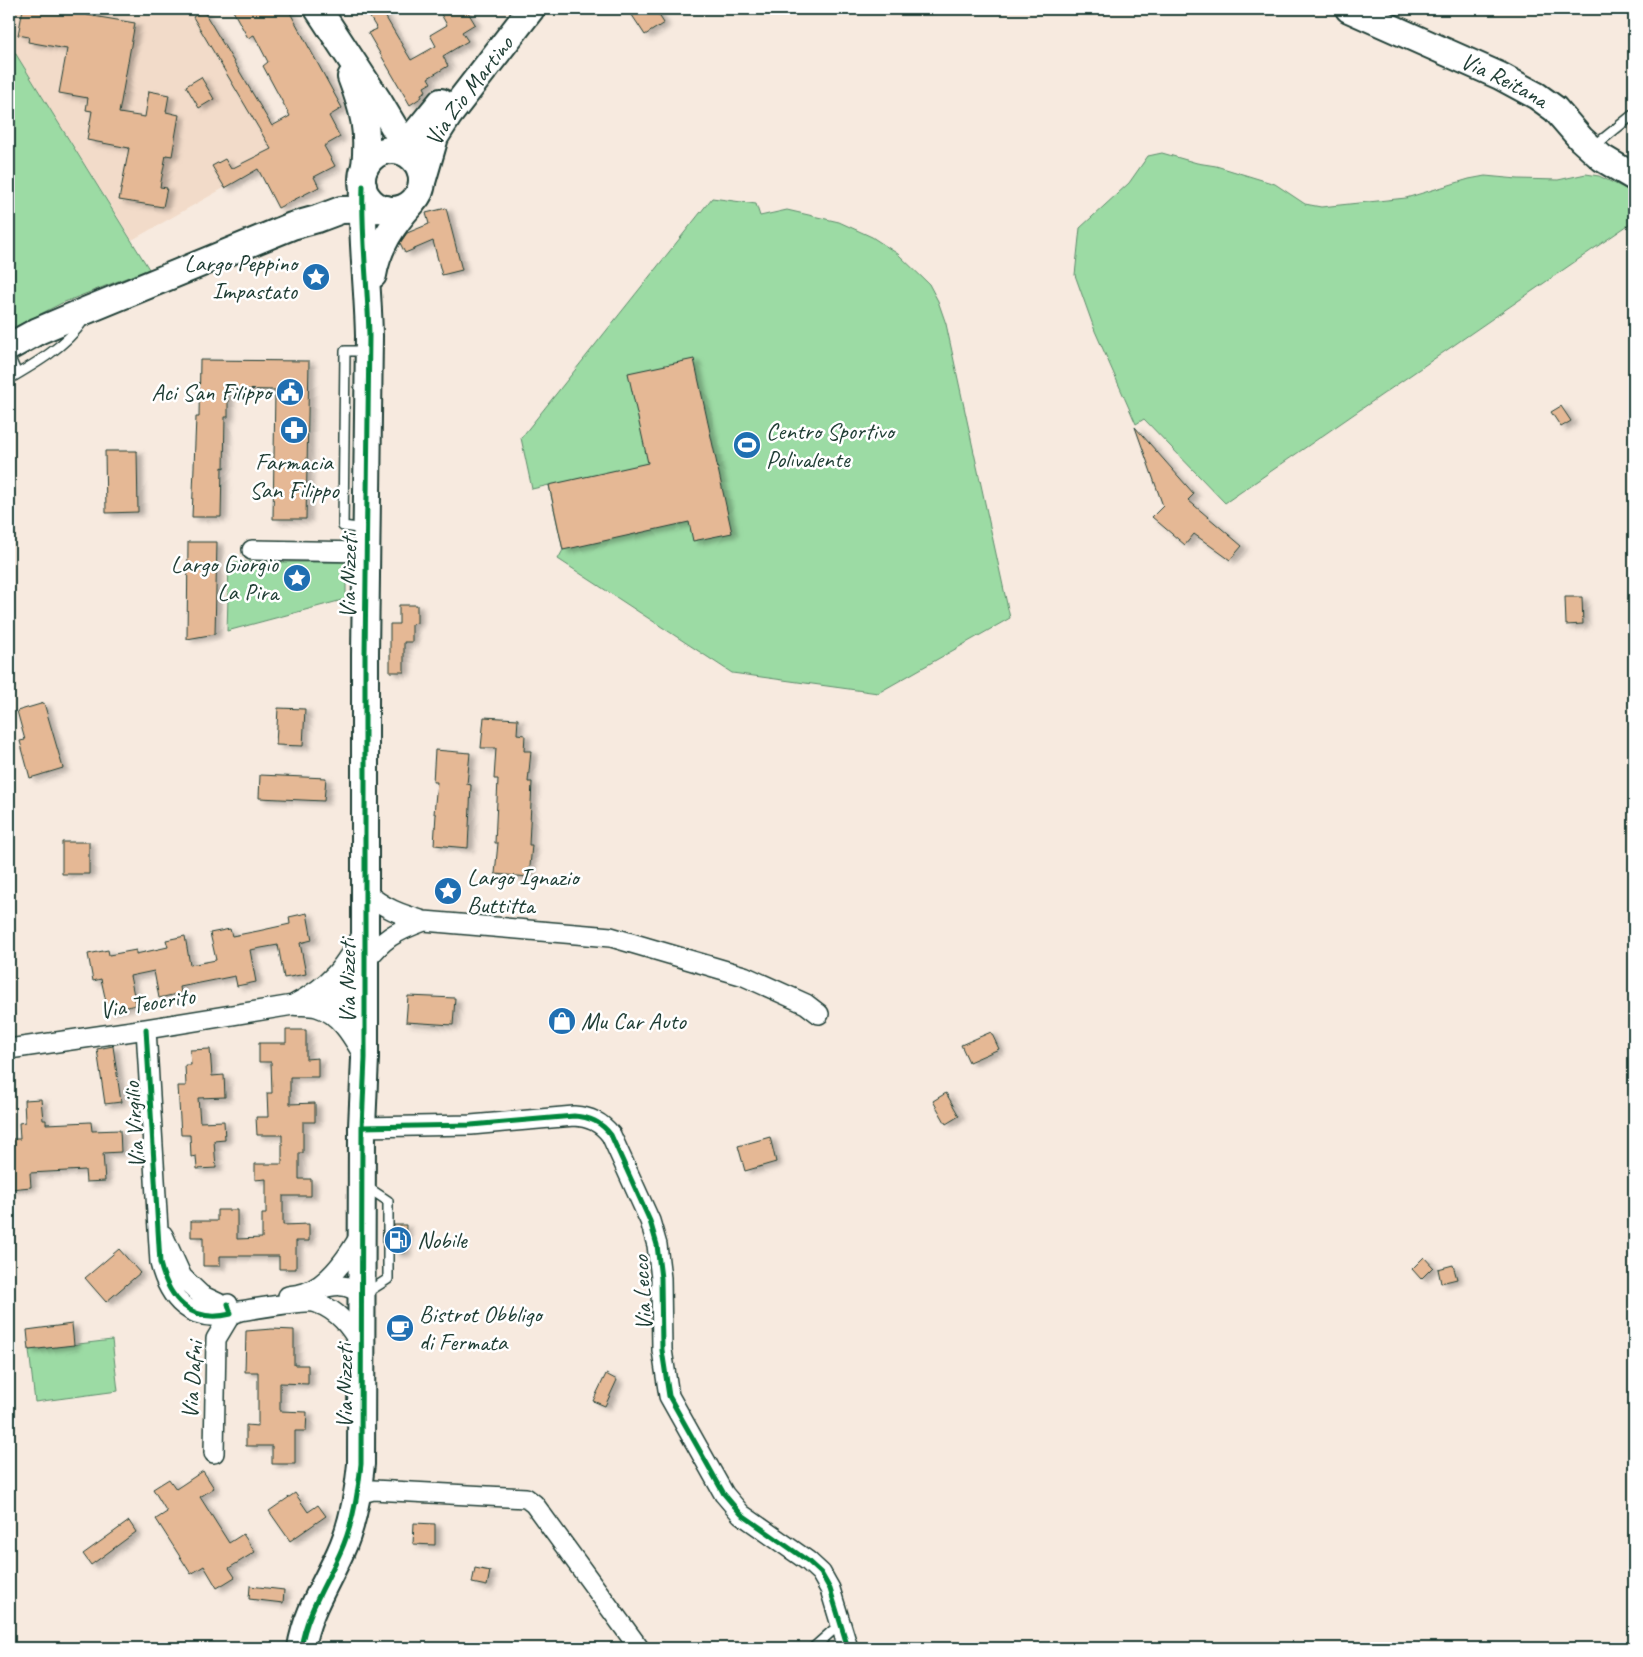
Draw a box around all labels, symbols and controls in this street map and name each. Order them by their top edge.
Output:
street label: Via Zio Martino [418,28,521,149]
street label: Via Reitana [1456,46,1556,116]
place label: Largo Peppino Impastato [184,248,300,306]
place icon: Largo Peppino Impastato [301,262,331,292]
place label: Aci San Filippo [151,377,274,407]
public building icon: Aci San Filippo [275,377,305,407]
pharmacy icon: Farmacia San Filippo [279,415,309,445]
place label: Centro Sportivo Polivalente [766,416,896,474]
sports icon: Centro Sportivo Polivalente [732,430,762,460]
place label: Farmacia San Filippo [249,447,340,505]
street label: Via Nizzeti [332,531,364,619]
place label: Largo Giorgio La Pira [171,549,280,607]
place icon: Largo Giorgio La Pira [282,563,312,593]
place label: Largo Ignazio Buttitta [467,862,581,920]
place icon: Largo Ignazio Buttitta [433,876,463,906]
street label: Via Nizzeti [332,936,362,1024]
street label: Via Teocrito [97,980,198,1025]
shop icon: Mu Car Auto [547,1006,577,1036]
place label: Mu Car Auto [581,1006,687,1036]
street label: Via Virgilio [116,1079,152,1169]
fuel station icon: Nobile [383,1225,413,1255]
place label: Nobile [417,1225,469,1255]
street label: Via Lecco [625,1253,659,1331]
place label: Bistrot Obbligo di Fermata [419,1299,544,1357]
cafe icon: Bistrot Obbligo di Fermata [385,1313,415,1343]
street label: Via Dafni [174,1338,210,1420]
street label: Via Nizzeti [329,1341,359,1429]

